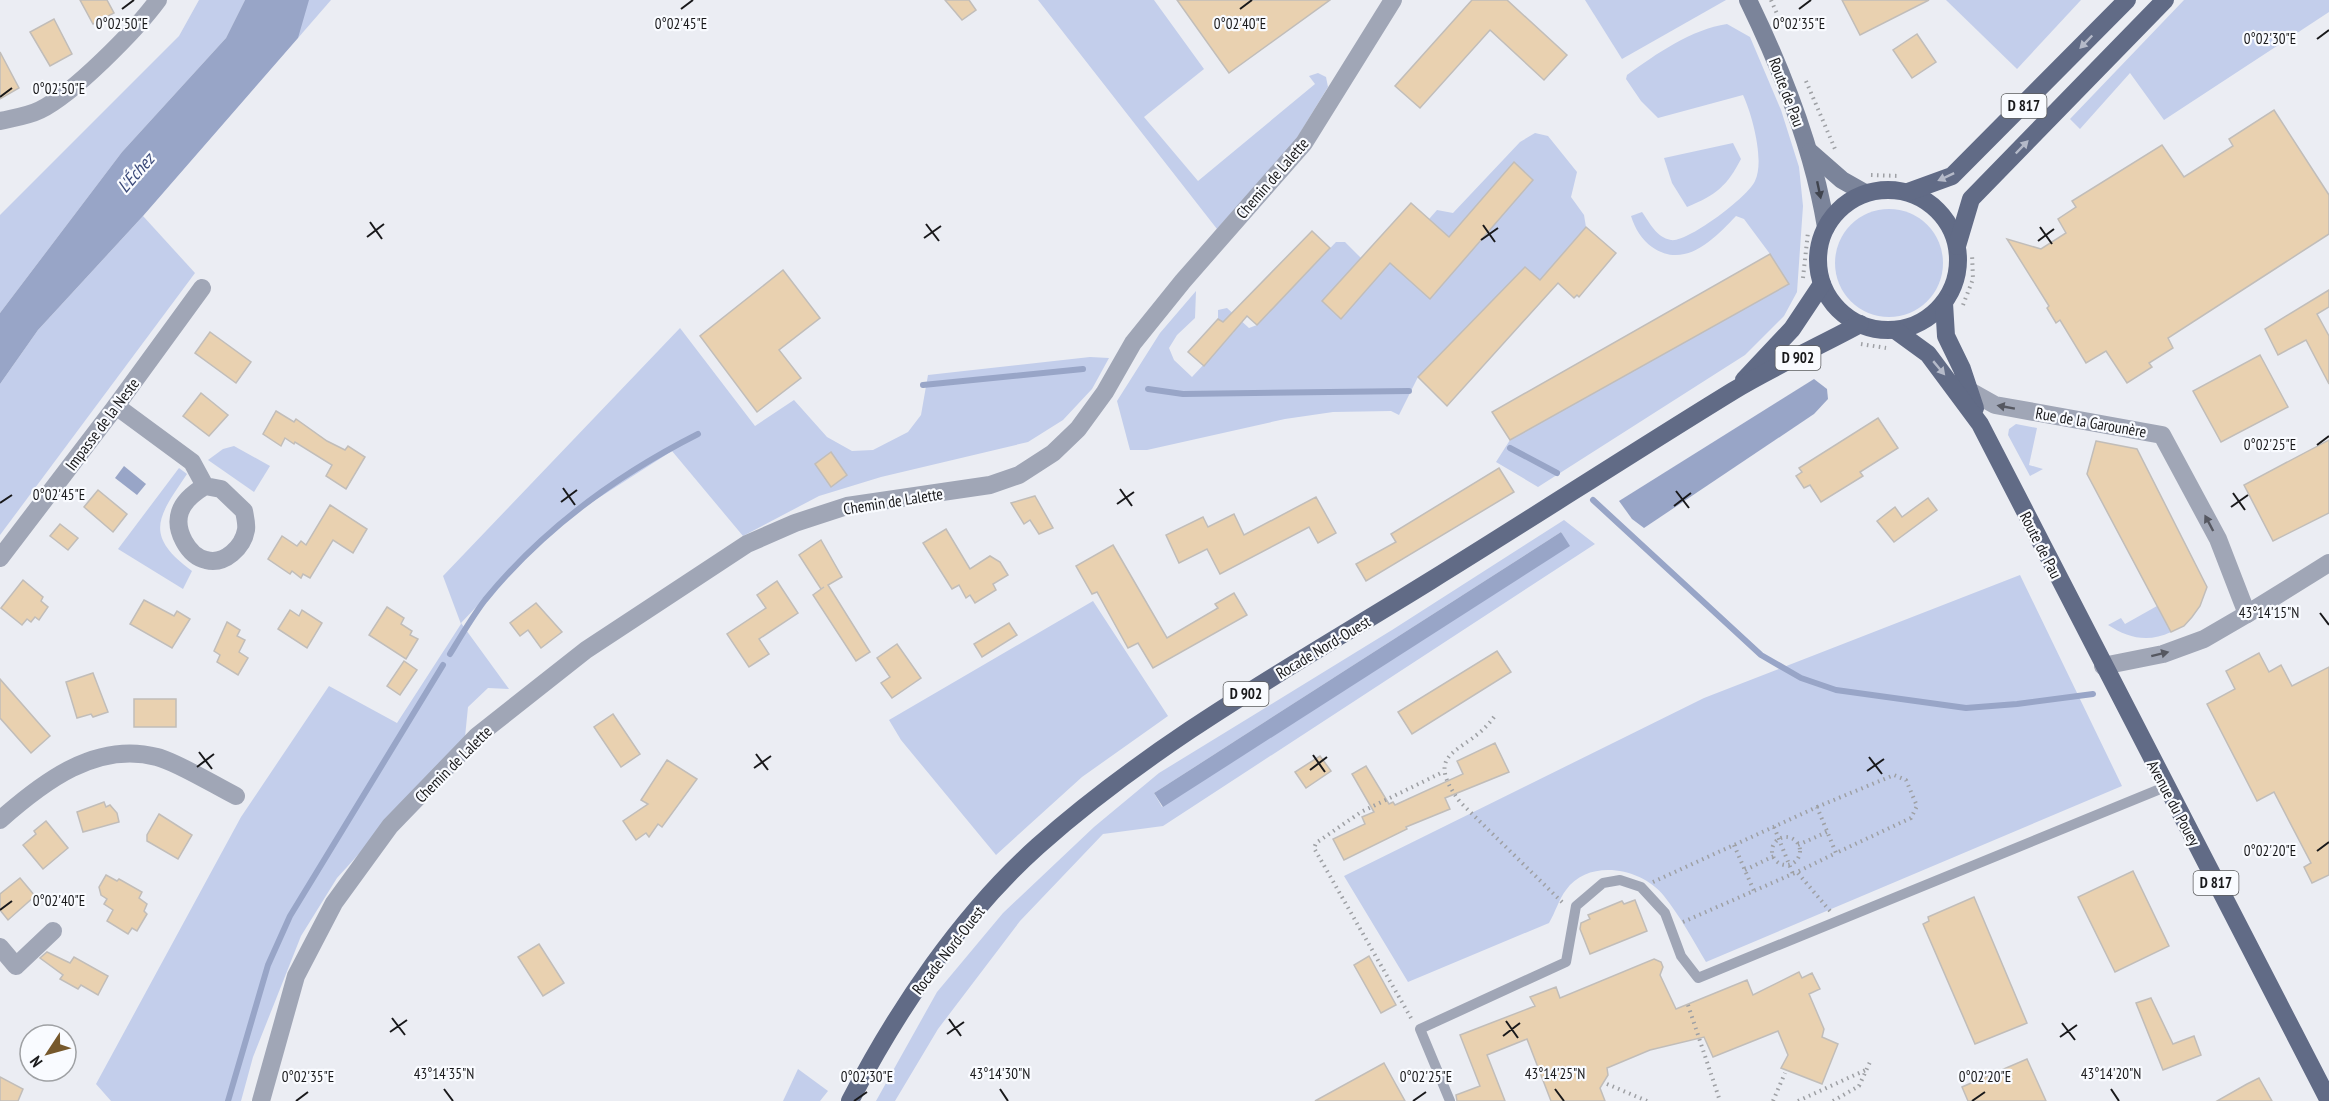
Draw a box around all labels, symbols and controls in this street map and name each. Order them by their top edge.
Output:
text: 0°02'50"E [96,14,148,33]
text: 0°02'45"E [655,14,707,33]
text: 0°02'40"E [1214,14,1266,33]
text: 0°02'35"E [1773,14,1825,33]
text: 0°02'30"E [2244,29,2296,48]
one-way arrow [2079,34,2093,49]
street label: Route de Pau [1765,55,1809,129]
text: 0°02'50"E [33,79,85,98]
road number: D 817 [2002,94,2046,118]
street label: Chemin de Lalette [1231,133,1313,223]
one-way arrow [2015,140,2029,155]
water label: L'Échez [112,146,161,197]
one-way arrow [1937,172,1955,182]
one-way arrow [1815,180,1824,199]
road number: D 902 [1776,346,1820,370]
one-way arrow [1932,360,1945,375]
street label: Impasse de la Neste [61,374,143,474]
one-way arrow [1997,402,2016,411]
street label: Rue de la Garounère [2034,402,2148,442]
text: 0°02'25"E [2244,435,2296,454]
street label: Chemin de Lalette [842,483,944,519]
text: 0°02'45"E [33,485,85,504]
street label: Route de Pau [2016,508,2066,582]
one-way arrow [2204,514,2214,531]
text: 43°14'15"N [2239,603,2299,622]
street label: Rocade Nord-Ouest [1272,611,1374,683]
one-way arrow [2151,649,2169,659]
road number: D 902 [1224,682,1268,706]
street label: Chemin de Lalette [410,721,496,807]
street label: Avenue du Pouey [2143,757,2205,849]
text: 0°02'20"E [2244,841,2296,860]
road number: D 817 [2194,871,2238,895]
text: 0°02'40"E [33,891,85,910]
street label: Rocade Nord-Ouest [907,901,989,998]
north arrow [18,1023,78,1083]
text: N [25,1052,46,1071]
text: 43°14'35"N [414,1064,474,1083]
text: 43°14'30"N [970,1064,1030,1083]
text: 43°14'25"N [1525,1064,1585,1083]
text: 43°14'20"N [2081,1064,2141,1083]
text: 0°02'35"E [282,1067,334,1086]
text: 0°02'30"E [841,1067,893,1086]
text: 0°02'25"E [1400,1067,1452,1086]
text: 0°02'20"E [1959,1067,2011,1086]

